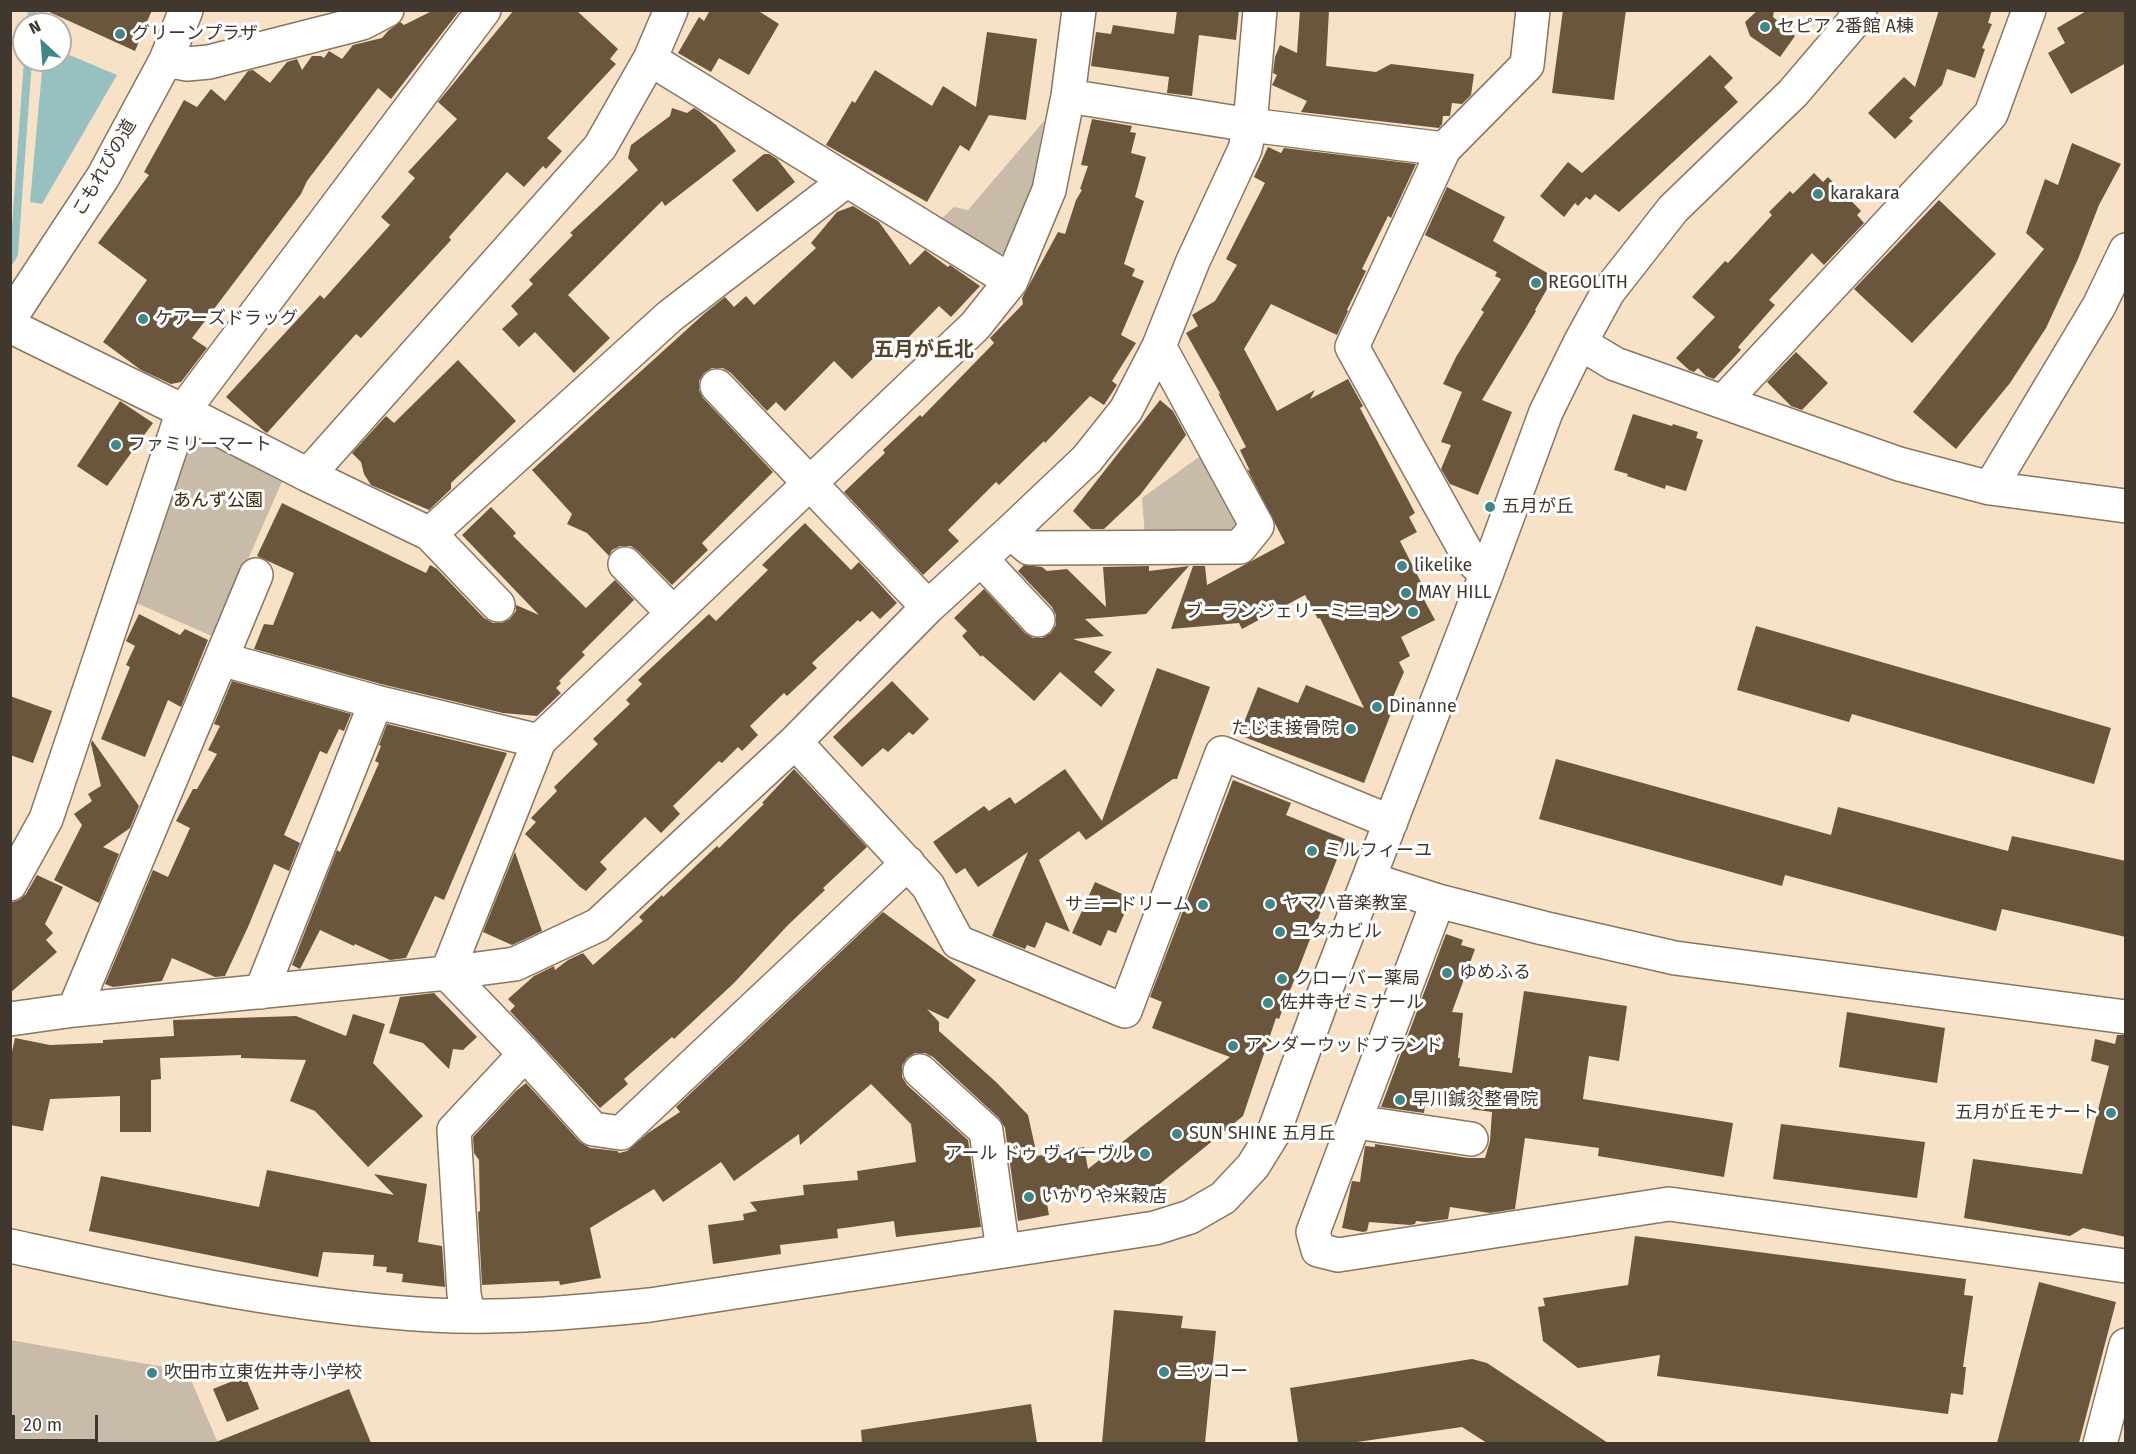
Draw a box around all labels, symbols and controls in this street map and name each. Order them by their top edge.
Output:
north arrow [12,12,72,72]
text: N [26,16,44,38]
place label: セピア 2番館 A棟 [1777,16,1914,38]
marker: セピア 2番館 A棟 [1758,20,1772,34]
place label: グリーンプラザ [132,23,258,45]
marker: グリーンプラザ [113,27,127,41]
street label: こもれびの道 [69,116,141,220]
place label: karakara [1830,183,1900,205]
marker: karakara [1811,187,1825,201]
place label: REGOLITH [1548,272,1628,294]
marker: REGOLITH [1529,276,1543,290]
place label: ケアーズドラッグ [155,308,298,330]
marker: ケアーズドラッグ [136,312,150,326]
district label: 五月が丘北 [874,338,974,362]
place label: ファミリーマート [128,434,272,456]
marker: ファミリーマート [109,438,123,452]
park label: あんず公園 [173,490,263,512]
place label: 五月が丘 [1502,496,1574,518]
marker: 五月が丘 [1483,500,1497,514]
place label: likelike [1414,555,1472,577]
marker: likelike [1395,559,1409,573]
place label: MAY HILL [1418,582,1492,604]
marker: MAY HILL [1399,586,1413,600]
place label: ブーランジェリーミニョン [1185,601,1401,623]
marker: ブーランジェリーミニョン [1406,605,1420,619]
place label: Dinanne [1389,696,1457,718]
marker: Dinanne [1370,700,1384,714]
place label: たじま接骨院 [1231,718,1339,740]
marker: たじま接骨院 [1344,722,1358,736]
place label: ミルフィーユ [1324,840,1432,862]
marker: ミルフィーユ [1305,844,1319,858]
place label: ヤマハ音楽教室 [1282,893,1408,915]
place label: サニードリーム [1065,894,1191,916]
marker: ヤマハ音楽教室 [1263,897,1277,911]
marker: サニードリーム [1196,898,1210,912]
place label: ユタカビル [1292,921,1382,943]
marker: ユタカビル [1273,925,1287,939]
place label: ゆめふる [1459,962,1531,984]
marker: ゆめふる [1440,966,1454,980]
place label: クローバー薬局 [1294,968,1420,990]
marker: クローバー薬局 [1275,972,1289,986]
place label: 佐井寺ゼミナール [1280,992,1424,1014]
marker: 佐井寺ゼミナール [1261,996,1275,1010]
place label: アンダーウッドブランド [1245,1035,1443,1057]
marker: アンダーウッドブランド [1226,1039,1240,1053]
place label: 早川鍼灸整骨院 [1412,1089,1538,1111]
marker: 早川鍼灸整骨院 [1393,1093,1407,1107]
place label: 五月が丘モナート [1955,1102,2099,1124]
marker: 五月が丘モナート [2104,1106,2118,1120]
place label: SUN SHINE 五月丘 [1189,1123,1336,1145]
marker: SUN SHINE 五月丘 [1170,1127,1184,1141]
place label: アール ドゥ ヴィーヴル [945,1143,1133,1165]
marker: アール ドゥ ヴィーヴル [1138,1147,1152,1161]
place label: いかりや米穀店 [1041,1186,1167,1208]
marker: いかりや米穀店 [1022,1190,1036,1204]
place label: ニッコー [1176,1361,1248,1383]
place label: 吹田市立東佐井寺小学校 [164,1362,362,1384]
marker: ニッコー [1157,1365,1171,1379]
marker: 吹田市立東佐井寺小学校 [145,1366,159,1380]
scale bar [15,1403,100,1441]
text: 20 m [23,1414,62,1436]

